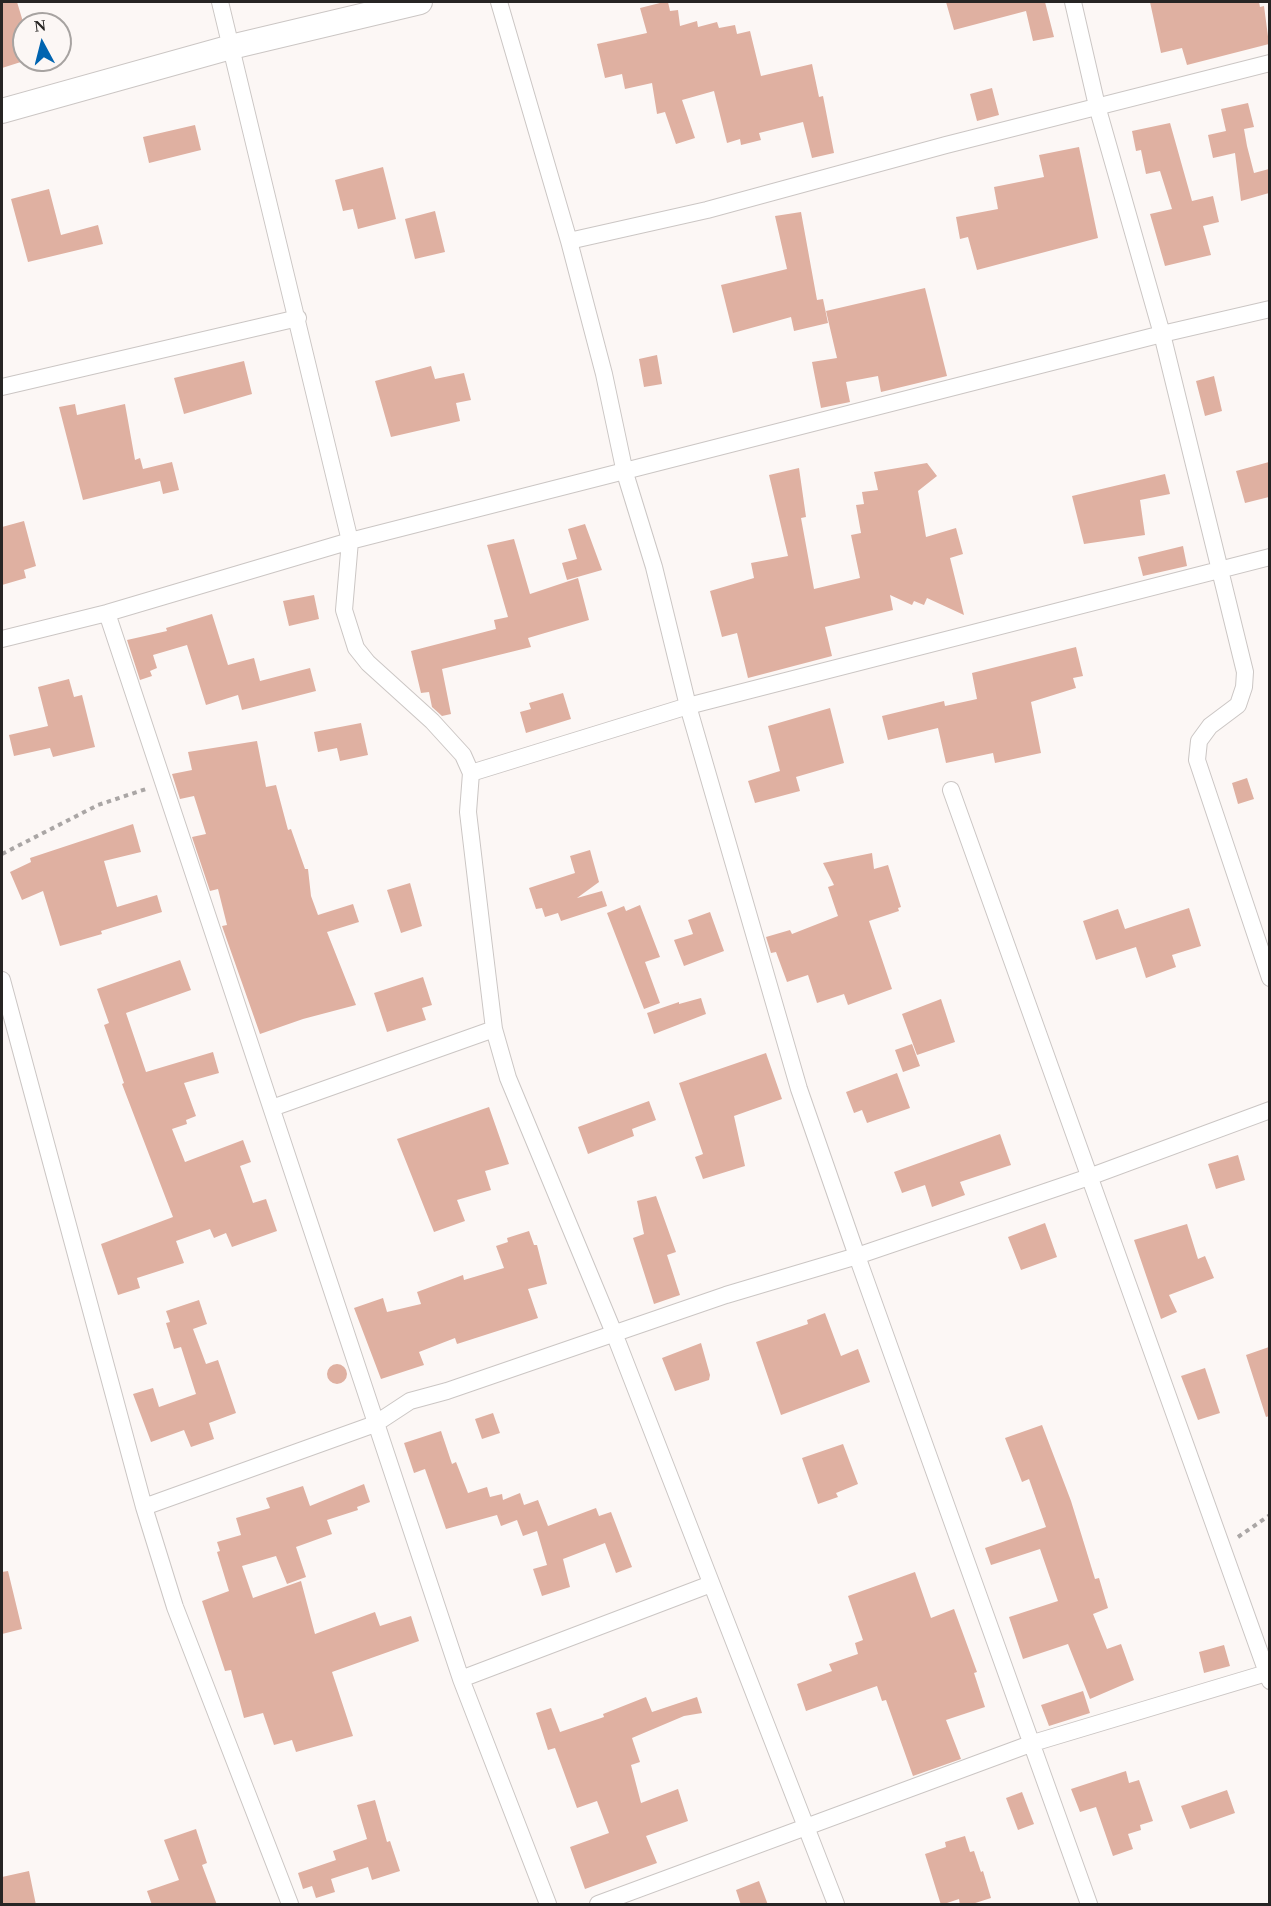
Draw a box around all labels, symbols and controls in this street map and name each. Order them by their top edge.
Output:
north arrow [12,12,72,72]
text: N [33,16,47,35]

